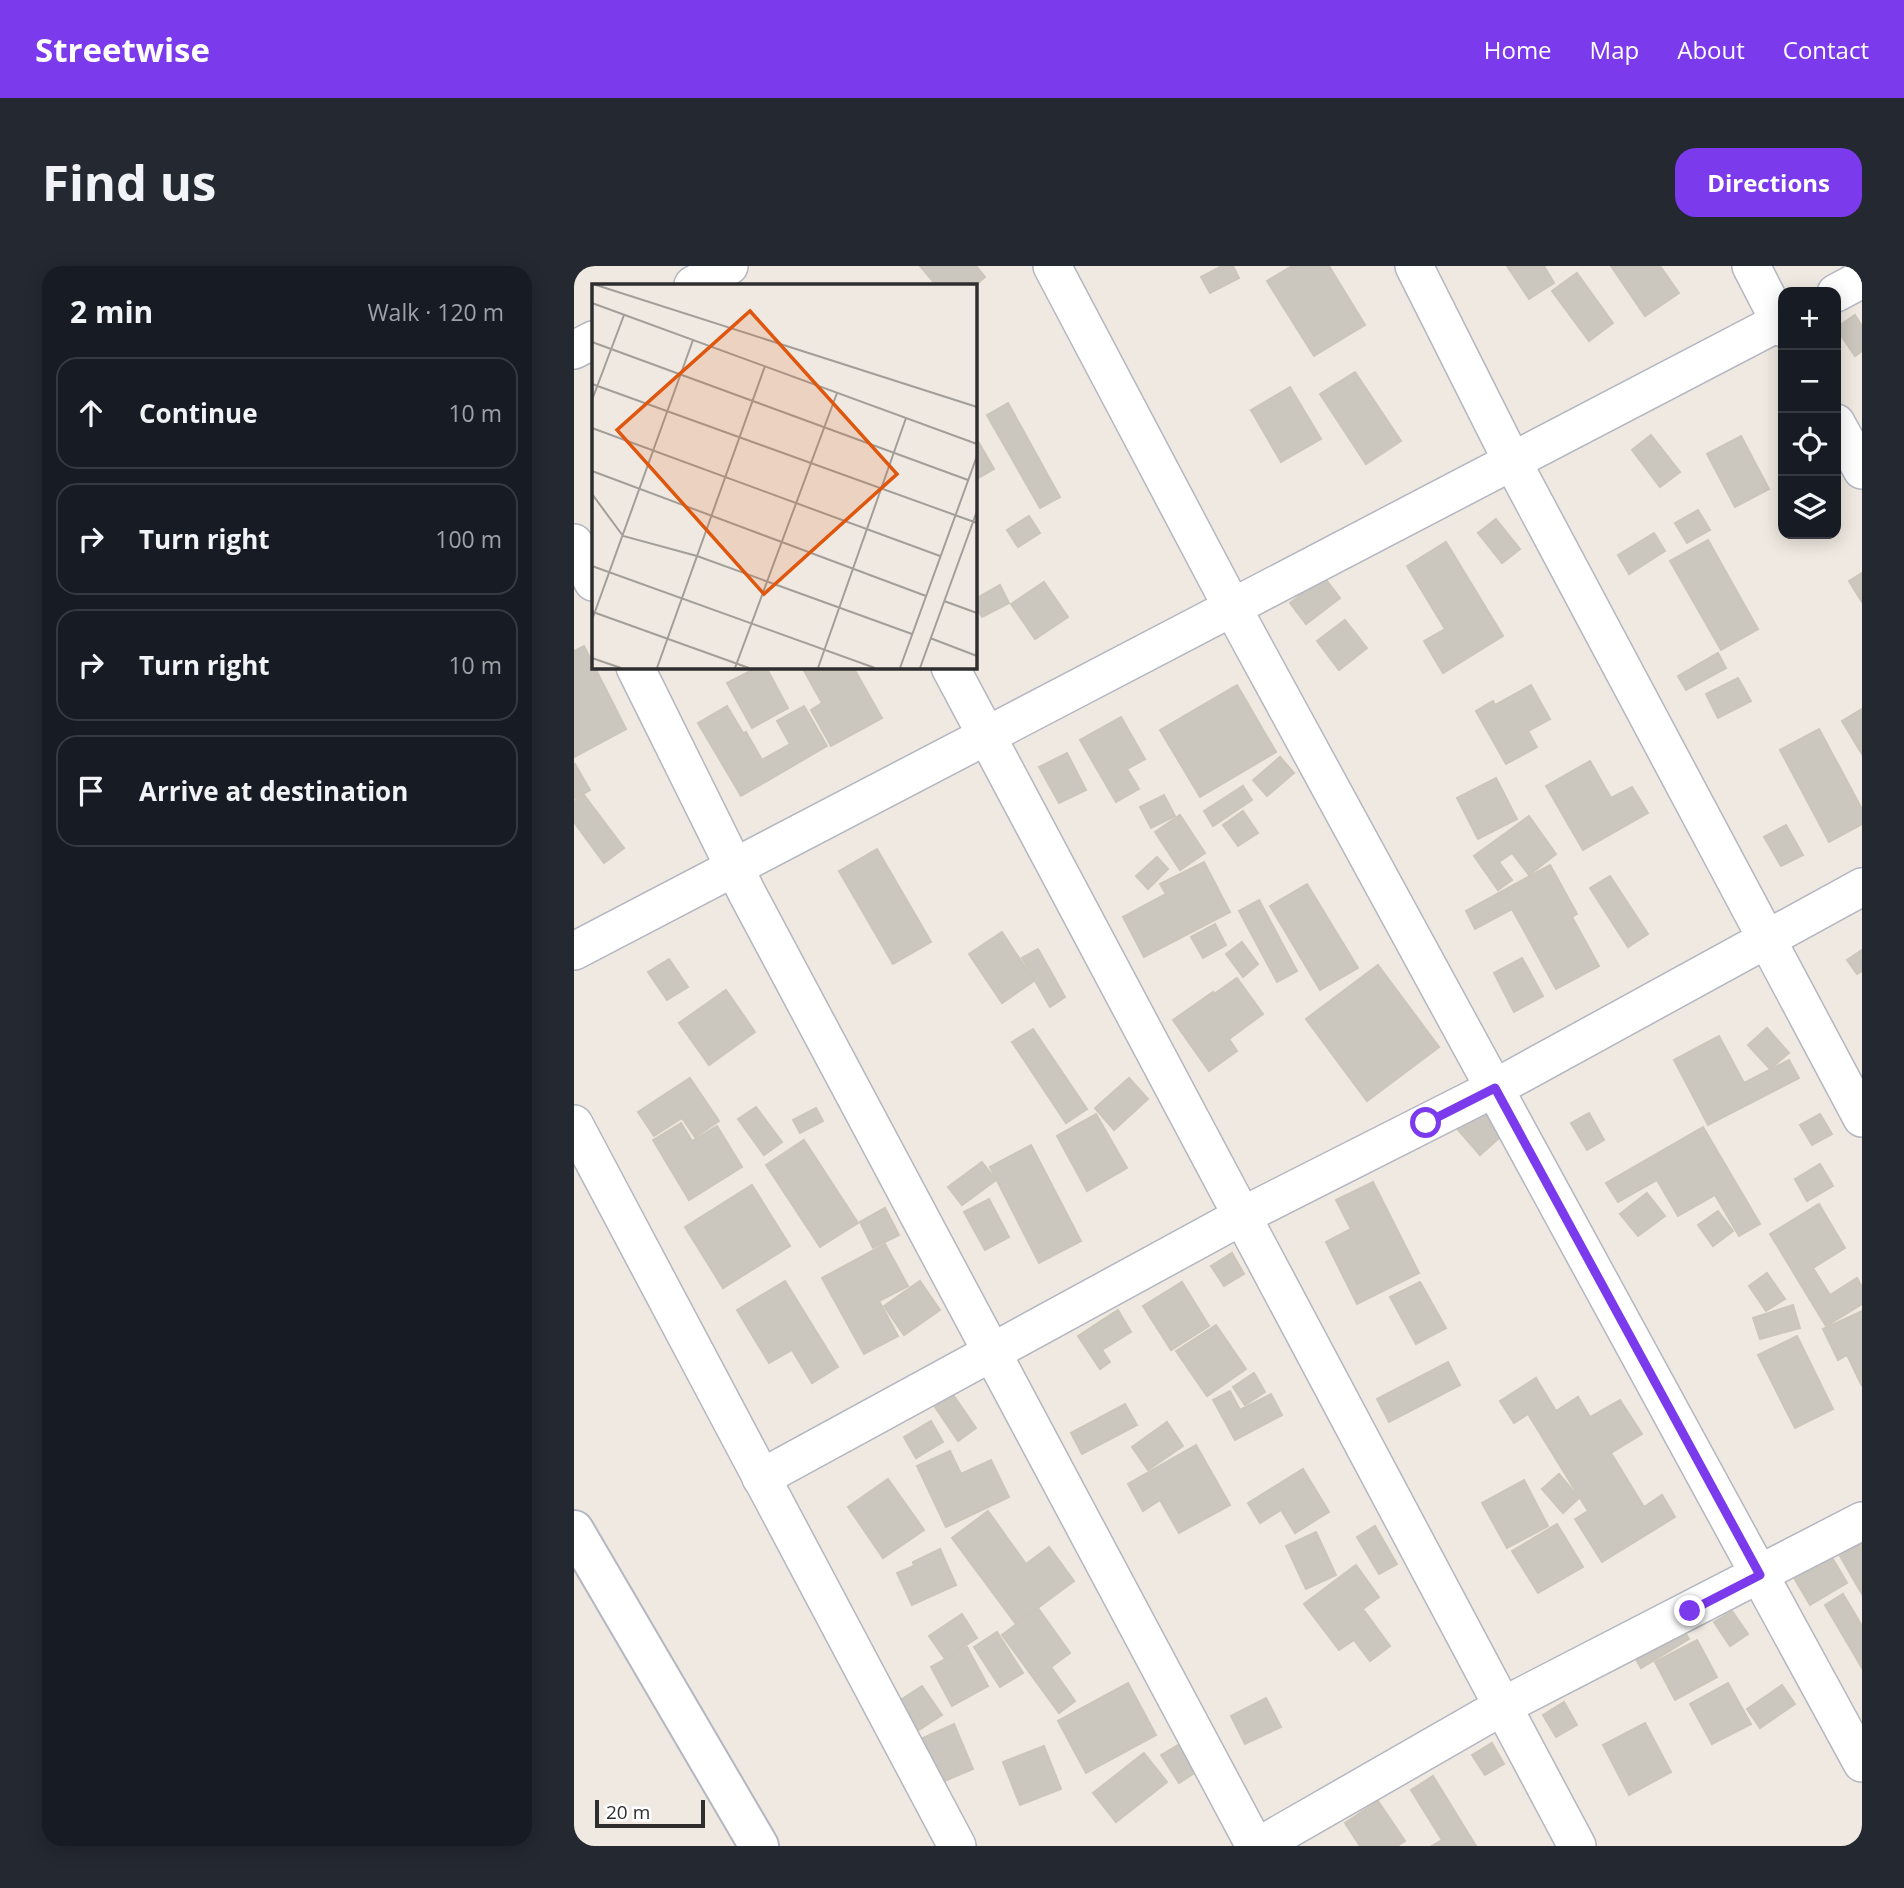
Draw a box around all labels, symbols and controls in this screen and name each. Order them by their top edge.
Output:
text: Streetwise [35,27,210,72]
text: Home [1484,33,1552,66]
text: Map [1590,33,1639,66]
text: About [1677,33,1745,66]
text: Contact [1783,33,1869,66]
button: Directions [1675,148,1862,217]
text: Find us [42,149,216,215]
inset map [592,284,976,668]
map controls [1778,287,1841,539]
button: + [1778,287,1841,350]
text: 2 min [70,291,153,332]
text: Walk · 120 m [367,296,504,328]
button: − [1778,350,1841,413]
icon: ahead [72,394,110,432]
text: Continue [139,395,258,431]
text: 10 m [448,397,502,429]
button: locate [1778,413,1841,476]
button: layers [1778,476,1841,539]
icon: right [72,520,110,558]
text: Turn right [139,521,270,557]
text: 100 m [435,523,502,555]
icon: right [72,646,110,684]
text: Turn right [139,647,270,683]
text: 10 m [448,649,502,681]
icon: arrive [72,772,110,810]
text: Arrive at destination [139,773,408,809]
route start [1410,1107,1441,1138]
route end [1674,1595,1705,1626]
scale bar [595,1797,705,1829]
text: 20 m [606,1799,650,1825]

